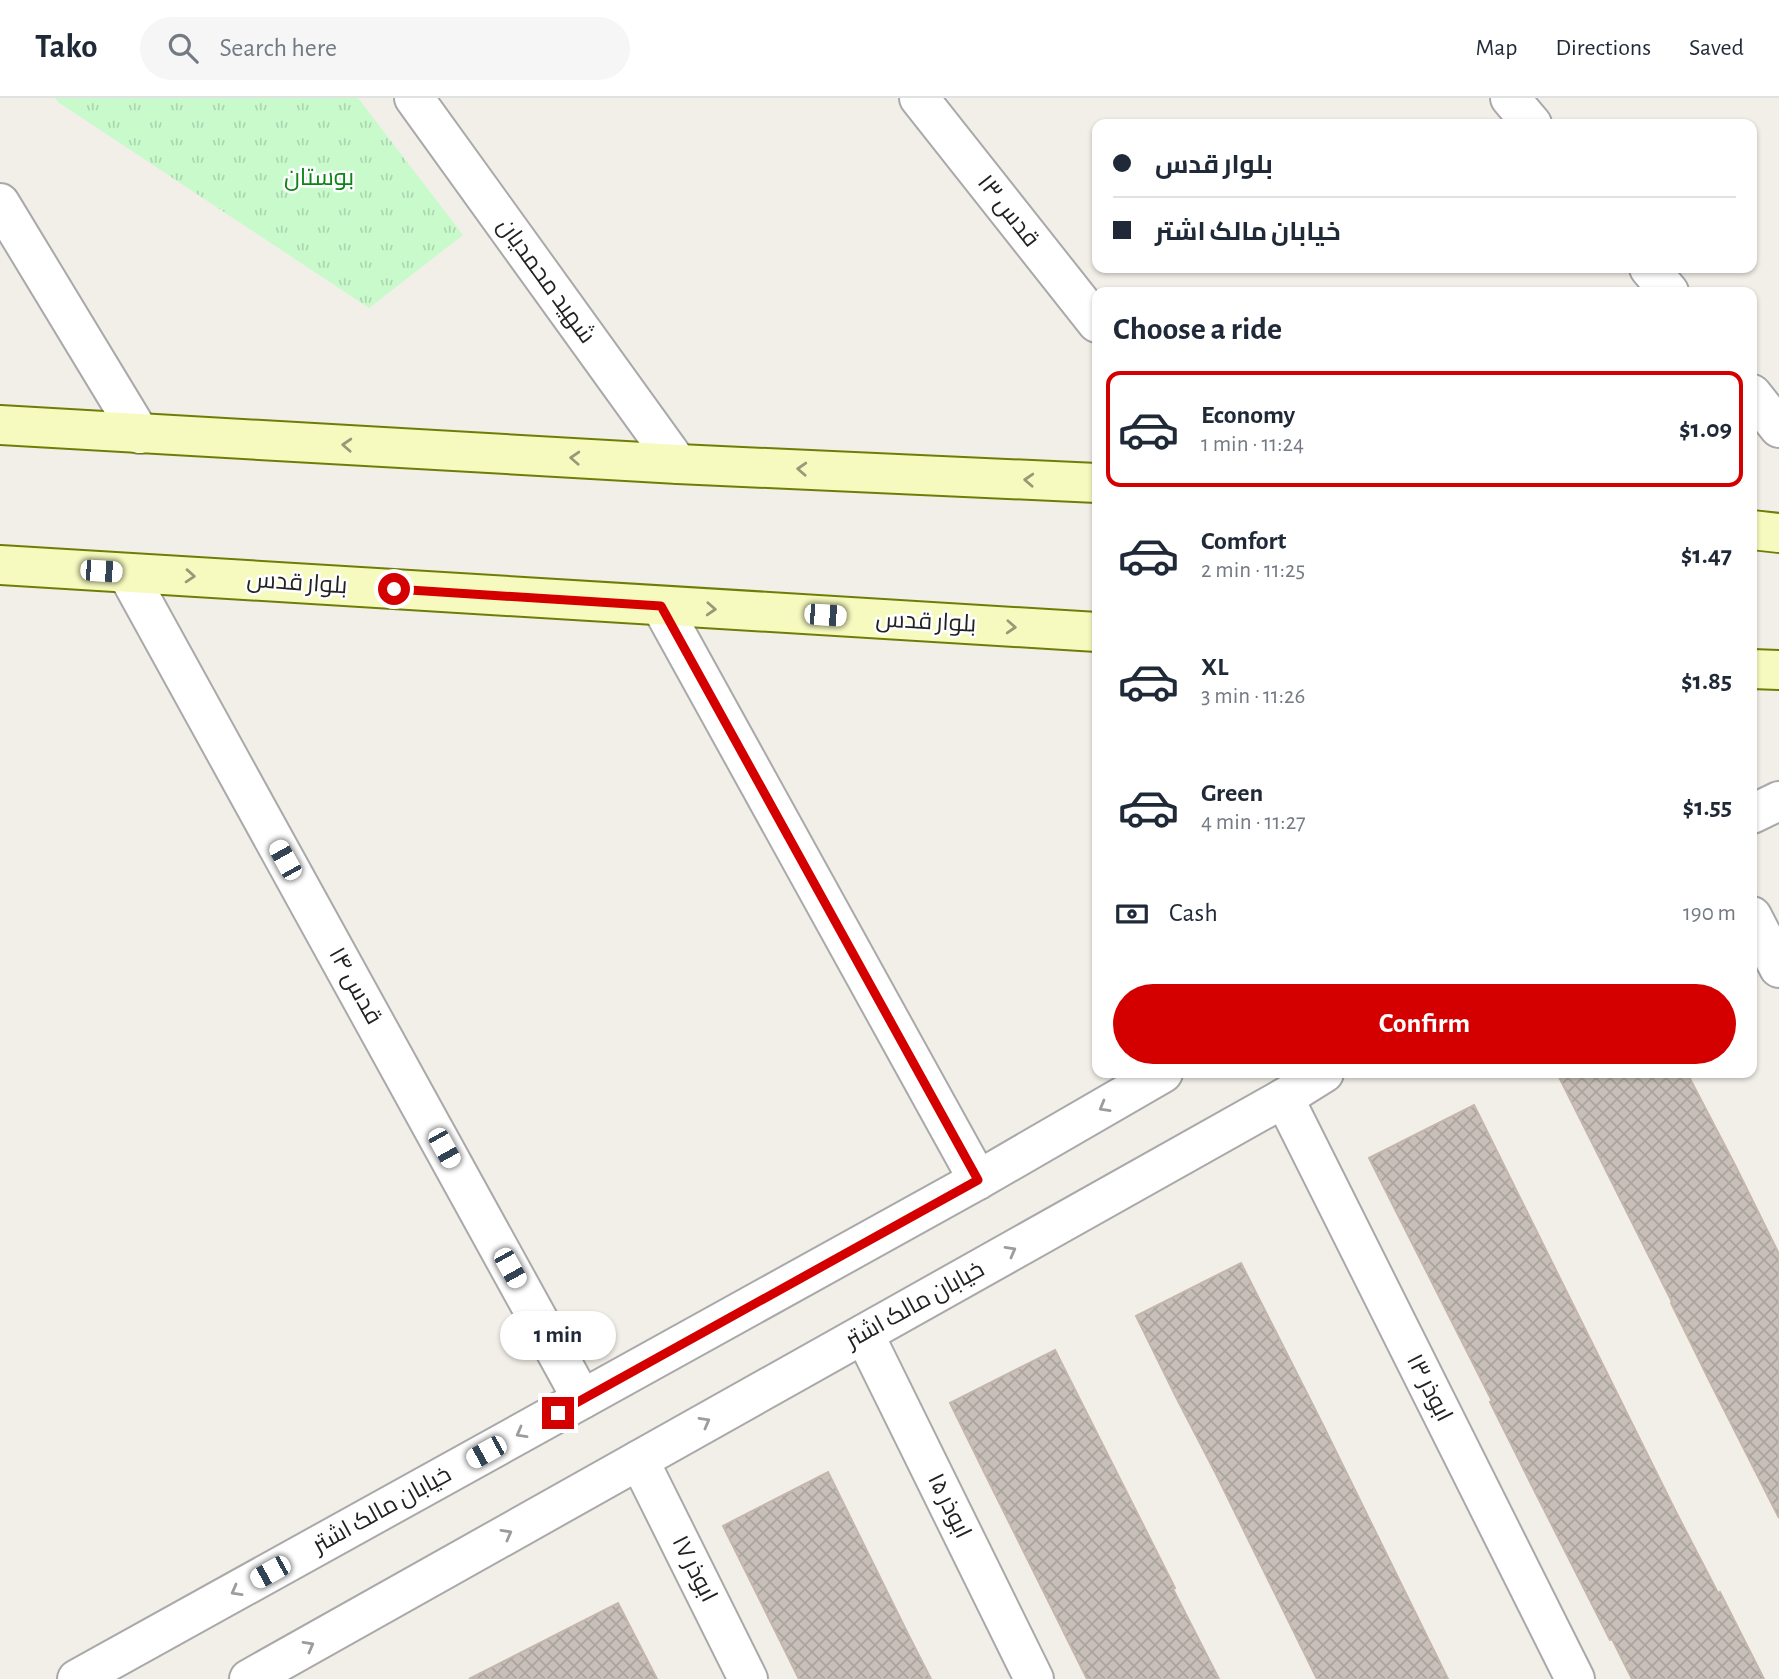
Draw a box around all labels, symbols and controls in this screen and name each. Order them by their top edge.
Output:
search box [140,17,630,80]
icon: search [164,29,202,67]
text: Tako [35,31,98,64]
text: Search here [220,35,337,61]
text: Map [1475,36,1517,60]
text: Directions [1555,36,1651,60]
text: Saved [1689,36,1744,60]
text: بلوار قدس [1155,152,1273,178]
park label: بوستان [284,166,354,191]
street label: قدس ۱۳ [972,170,1043,252]
street label: شهید محمدیان [492,214,600,348]
text: خیابان مالک اشتر [1155,219,1341,245]
text: Choose a ride [1113,313,1282,345]
icon: car [1117,398,1180,461]
text: Economy [1201,402,1295,428]
text: $1.09 [1679,416,1732,442]
text: 1 min · 11:24 [1201,433,1304,456]
one-way arrow [342,438,353,453]
one-way arrow [569,451,580,466]
one-way arrow [796,462,807,477]
one-way arrow [1023,473,1034,488]
icon: car [1117,524,1180,587]
text: Comfort [1201,528,1286,554]
text: $1.47 [1681,542,1732,568]
car [80,559,123,583]
text: 2 min · 11:25 [1201,559,1305,582]
street label: بلوار قدس [246,568,348,599]
one-way arrow [185,569,196,584]
route start [378,573,410,605]
one-way arrow [706,601,717,616]
car [804,603,847,627]
street label: بلوار قدس [875,607,977,638]
one-way arrow [1006,619,1017,634]
icon: car [1117,650,1180,713]
text: XL [1201,654,1228,680]
text: $1.85 [1681,668,1732,694]
text: 3 min · 11:26 [1201,685,1305,708]
icon: car [1117,776,1180,839]
text: Green [1201,780,1263,806]
text: $1.55 [1683,794,1732,820]
text: 4 min · 11:27 [1201,811,1306,834]
car [266,837,305,883]
icon: cash [1113,895,1151,933]
text: Cash [1169,900,1218,926]
text: 190 m [1683,902,1736,925]
street label: قدس ۱۴ [323,944,386,1029]
button: Confirm [1113,984,1736,1064]
one-way arrow [1099,1099,1111,1112]
car [425,1125,464,1171]
car [491,1245,530,1291]
one-way arrow [1003,1246,1016,1259]
street label: خیابان مالک اشتر [840,1256,989,1355]
callout: 1 min [500,1312,616,1360]
text: 1 min [534,1324,582,1347]
street label: ابوذر ۱۳ [1402,1350,1456,1426]
route end [542,1397,574,1429]
one-way arrow [698,1417,711,1431]
one-way arrow [515,1425,528,1439]
car [463,1433,510,1471]
street label: خیابان مالک اشتر [307,1461,456,1560]
street label: ابوذر ۱۵ [923,1470,975,1542]
one-way arrow [500,1529,512,1542]
street label: ابوذر ۱۷ [667,1532,721,1606]
car [247,1553,294,1591]
one-way arrow [231,1583,243,1596]
one-way arrow [301,1641,314,1654]

